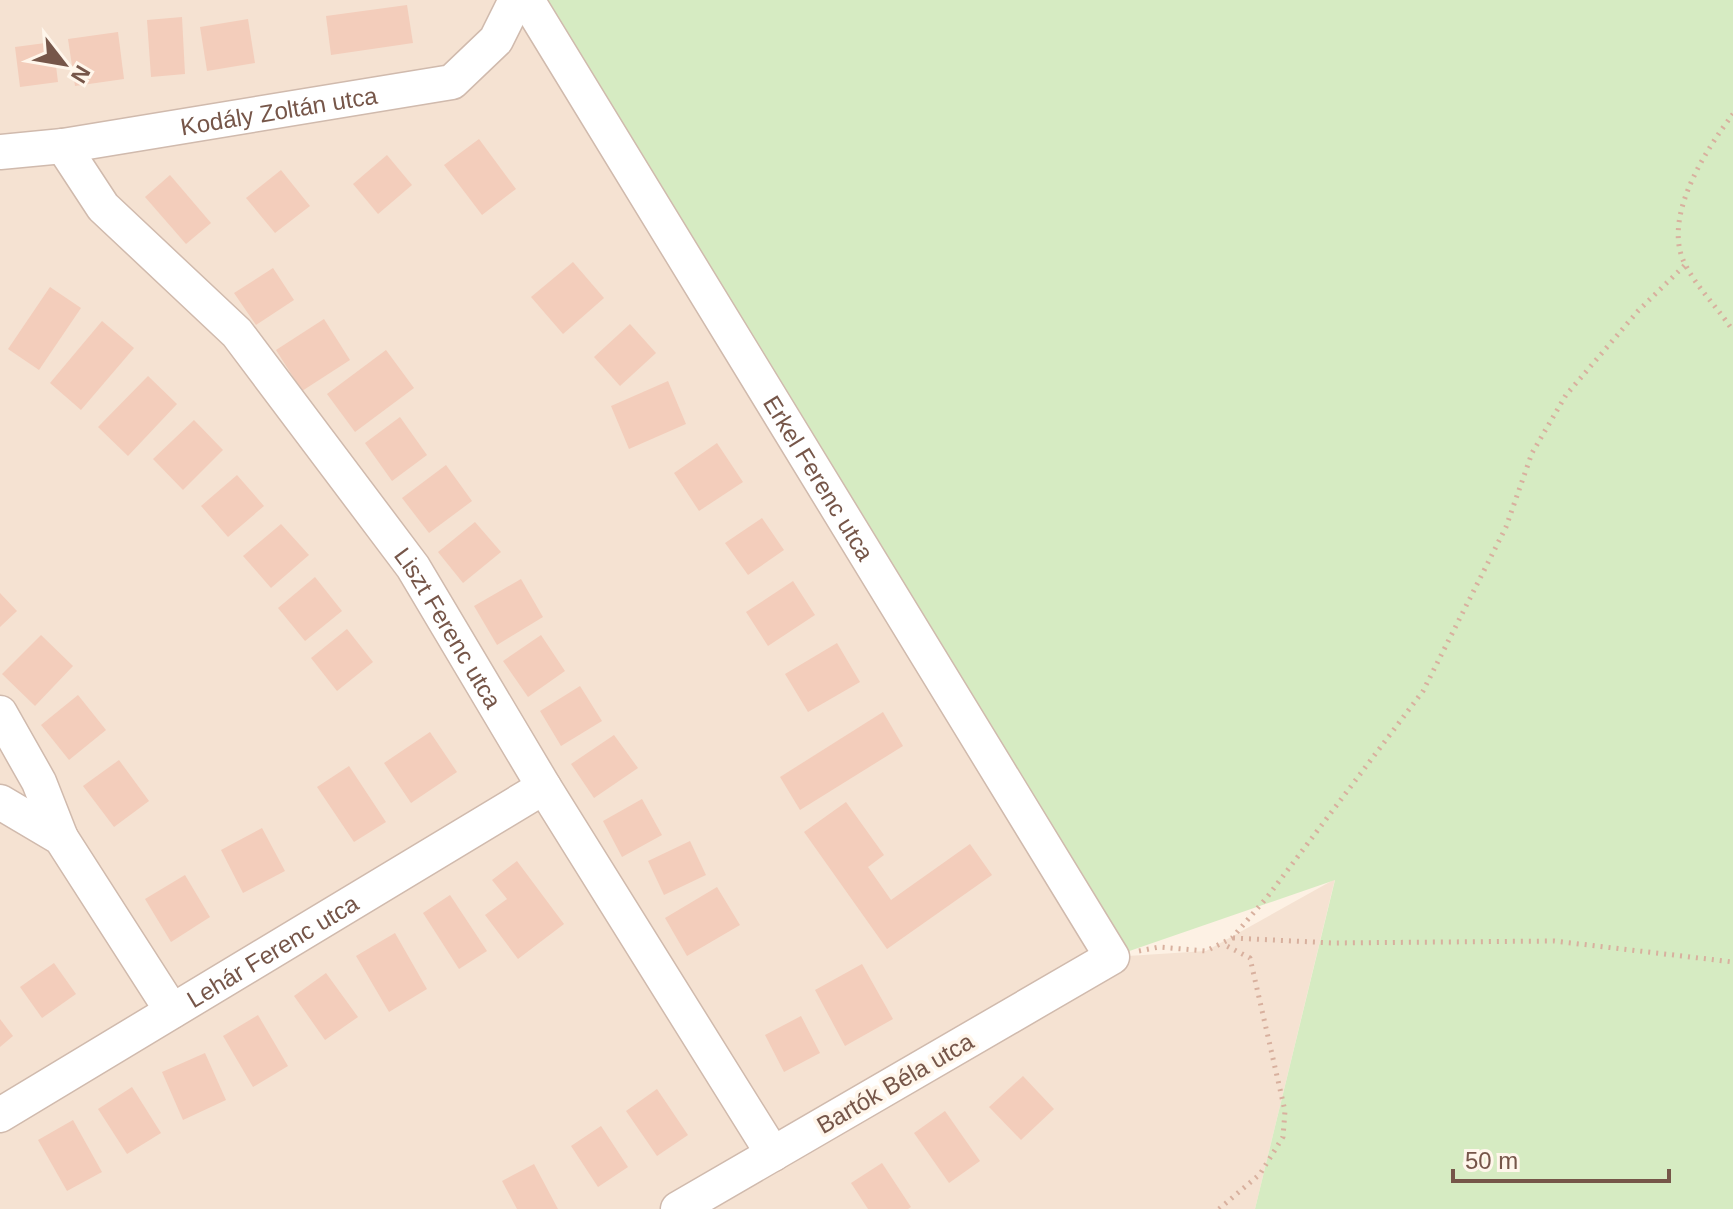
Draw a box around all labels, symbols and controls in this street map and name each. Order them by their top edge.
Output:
north arrow [24,24,104,104]
text: N [66,61,96,87]
street label: Kodály Zoltán utca [178,81,380,140]
street label: Erkel Ferenc utca [758,390,880,566]
street label: Liszt Ferenc utca [390,542,508,713]
street label: Lehár Ferenc utca [182,889,363,1013]
street label: Bartók Béla utca [812,1027,979,1139]
scale bar [1453,1133,1669,1183]
text: 50 m [1465,1147,1518,1174]

